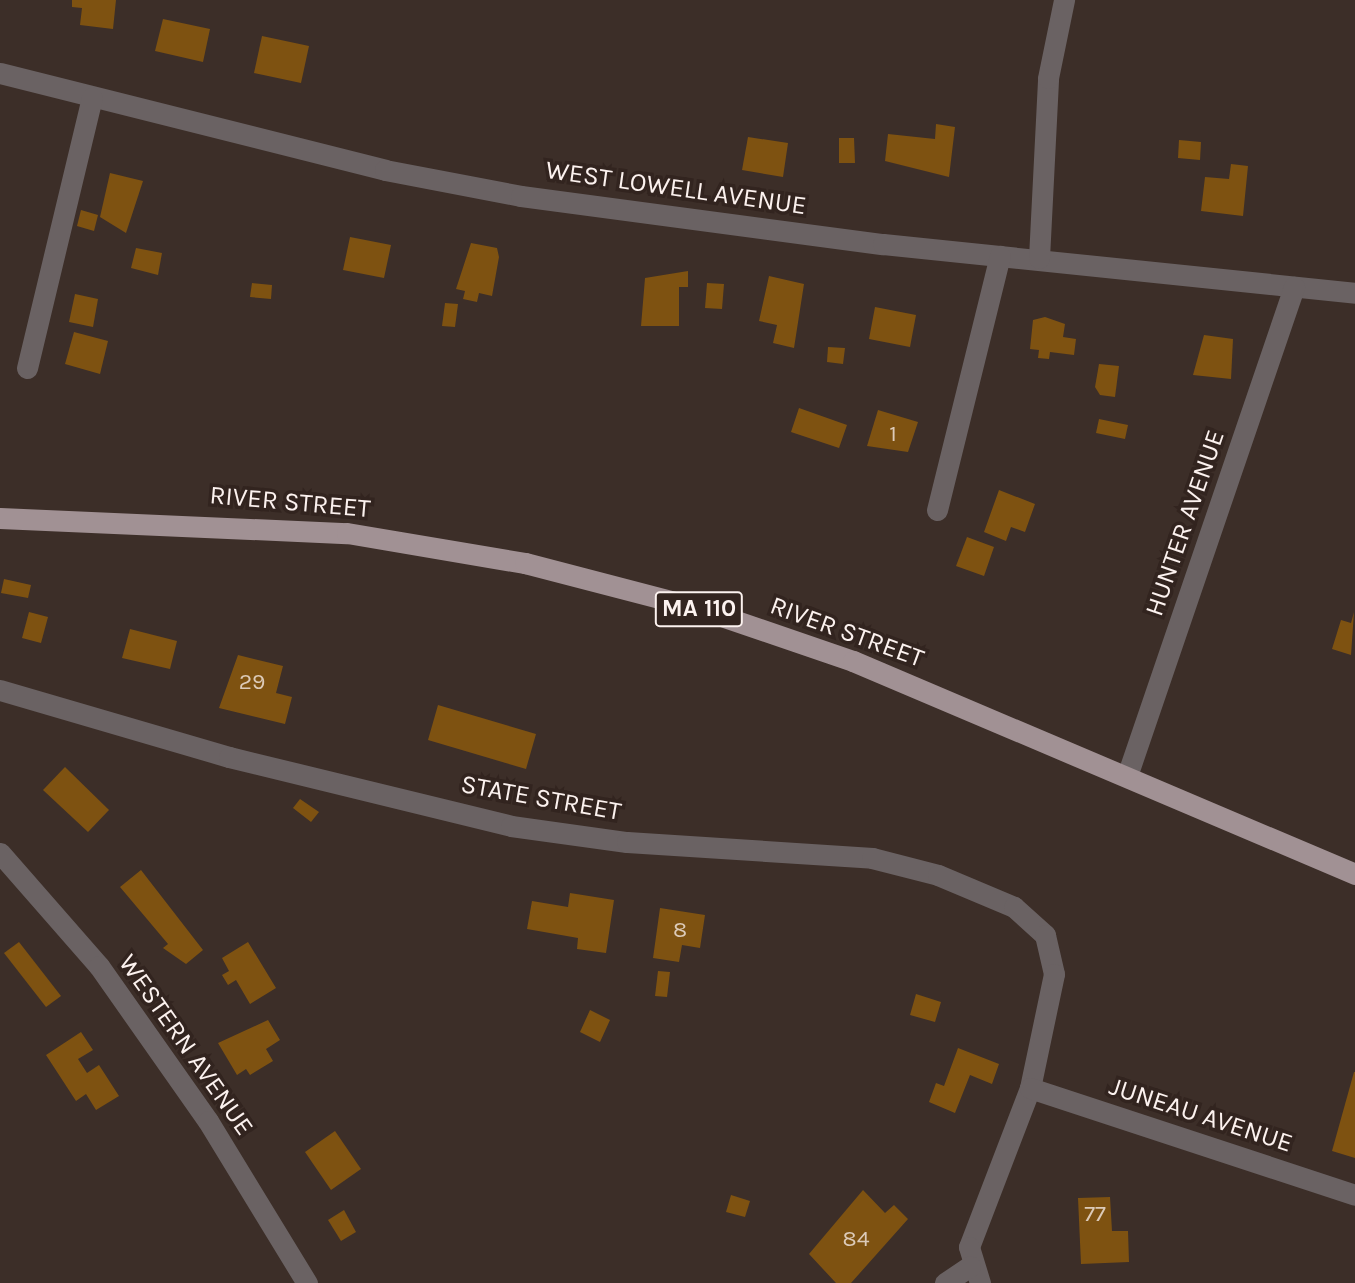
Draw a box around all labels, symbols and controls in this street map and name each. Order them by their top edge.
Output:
street label: WEST LOWELL AVENUE [544,154,808,222]
house number: 1 [889,420,897,448]
street label: HUNTER AVENUE [1139,426,1231,620]
street label: RIVER STREET [208,479,372,525]
road number: MA 110 [654,588,744,630]
street label: RIVER STREET [766,590,928,674]
house number: 29 [239,668,265,696]
street label: STATE STREET [458,769,624,827]
house number: 8 [673,916,687,944]
street label: WESTERN AVENUE [112,948,260,1142]
street label: JUNEAU AVENUE [1105,1071,1297,1159]
house number: 77 [1084,1200,1106,1228]
house number: 84 [843,1225,869,1253]

